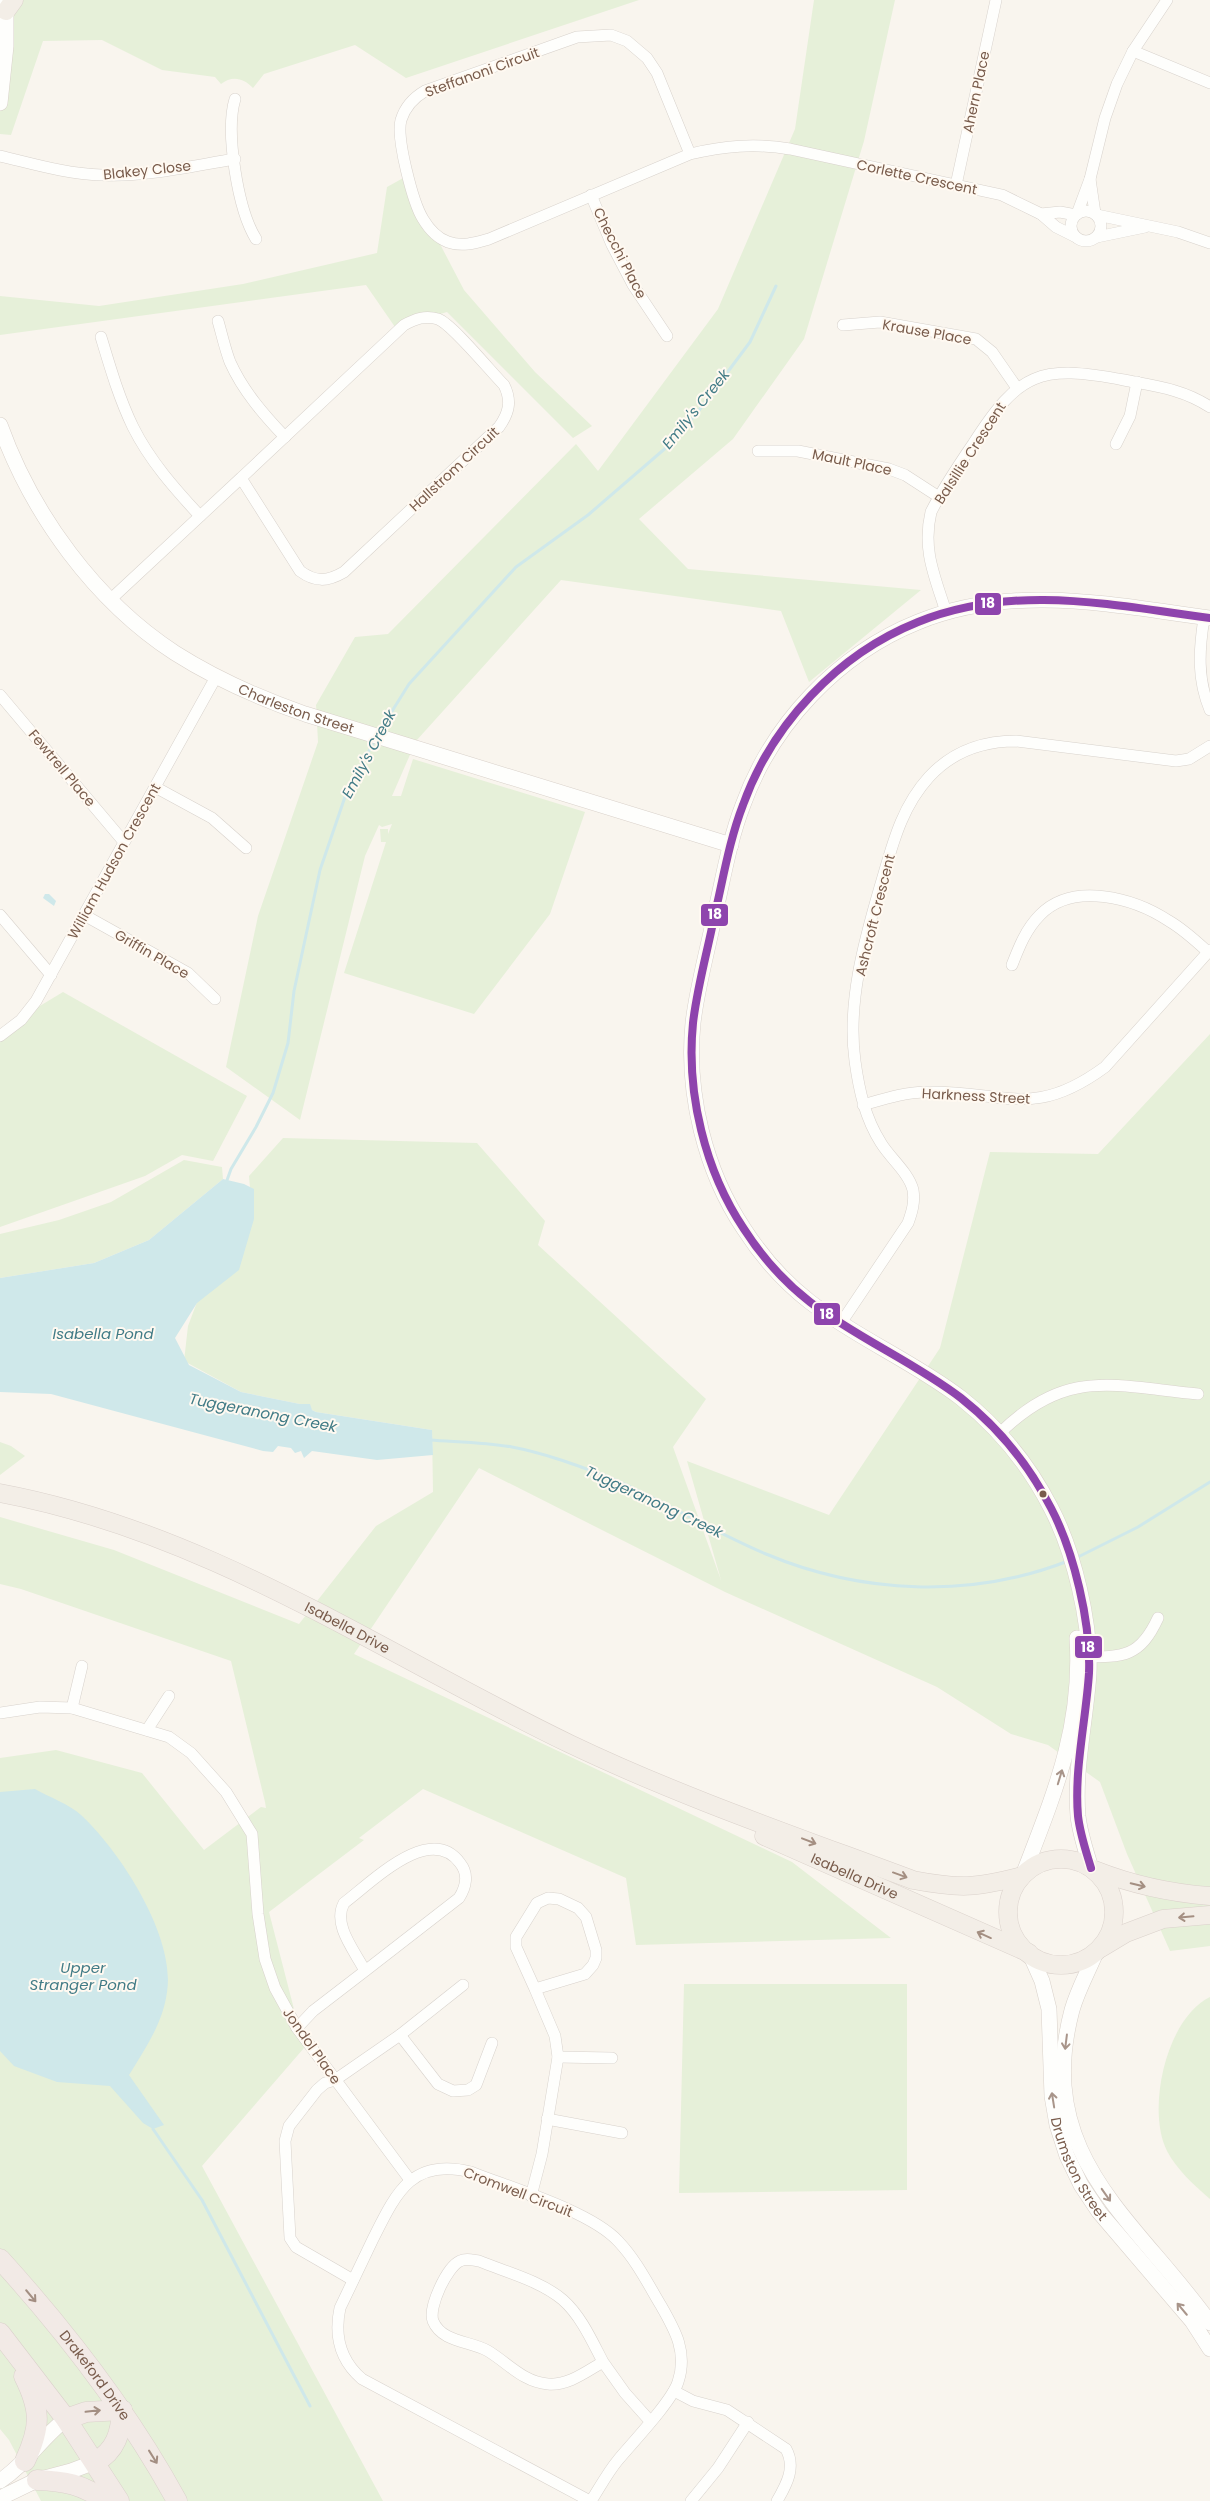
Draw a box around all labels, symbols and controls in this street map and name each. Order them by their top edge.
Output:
street label: Steffanoni Circuit [422,42,542,102]
street label: Ahern Place [958,49,994,135]
street label: Corlette Crescent [855,154,979,200]
street label: Blakey Close [102,155,192,185]
street label: Checchi Place [588,204,652,302]
street label: Krause Place [881,314,973,350]
water label: Emily's Creek [657,363,735,453]
street label: Balsillie Crescent [929,398,1011,508]
street label: Hallstrom Circuit [405,422,503,516]
street label: Mault Place [810,444,894,480]
line badge: 18 [974,592,1002,616]
text: 18 [981,593,995,613]
street label: Charleston Street [235,679,356,738]
water label: Emily's Creek [336,705,401,802]
street label: Fewtrell Place [24,725,100,811]
street label: William Hudson Crescent [63,779,165,943]
street label: Ashcroft Crescent [850,852,900,978]
line badge: 18 [700,903,729,927]
text: 18 [708,904,722,924]
street label: Griffin Place [111,925,193,984]
street label: Harkness Street [921,1083,1031,1109]
line badge: 18 [813,1302,841,1326]
text: 18 [820,1304,834,1324]
water label: Isabella Pond [52,1323,154,1344]
water label: Tuggeranong Creek [187,1388,340,1437]
water label: Tuggeranong Creek [582,1460,728,1543]
unlabelled marker [1038,1489,1048,1499]
street label: Isabella Drive [301,1597,394,1658]
line badge: 18 [1074,1635,1103,1659]
text: 18 [1081,1637,1095,1657]
one-way arrow [1056,1769,1066,1785]
one-way arrow [800,1837,816,1846]
street label: Isabella Drive [808,1848,902,1904]
one-way arrow [892,1871,907,1880]
one-way arrow [1130,1881,1146,1891]
one-way arrow [1179,1912,1195,1922]
one-way arrow [977,1929,992,1939]
water label: Upper Stranger Pond [29,1957,137,1995]
street label: Jondol Place [278,2004,346,2089]
one-way arrow [1061,2034,1071,2050]
one-way arrow [1047,2093,1057,2109]
street label: Drumston Street [1046,2116,1112,2225]
street label: Cromwell Circuit [460,2162,576,2222]
one-way arrow [1101,2188,1111,2202]
one-way arrow [25,2289,36,2302]
one-way arrow [1176,2303,1187,2316]
street label: Drakeford Drive [55,2326,135,2424]
one-way arrow [85,2406,101,2416]
one-way arrow [148,2450,158,2464]

